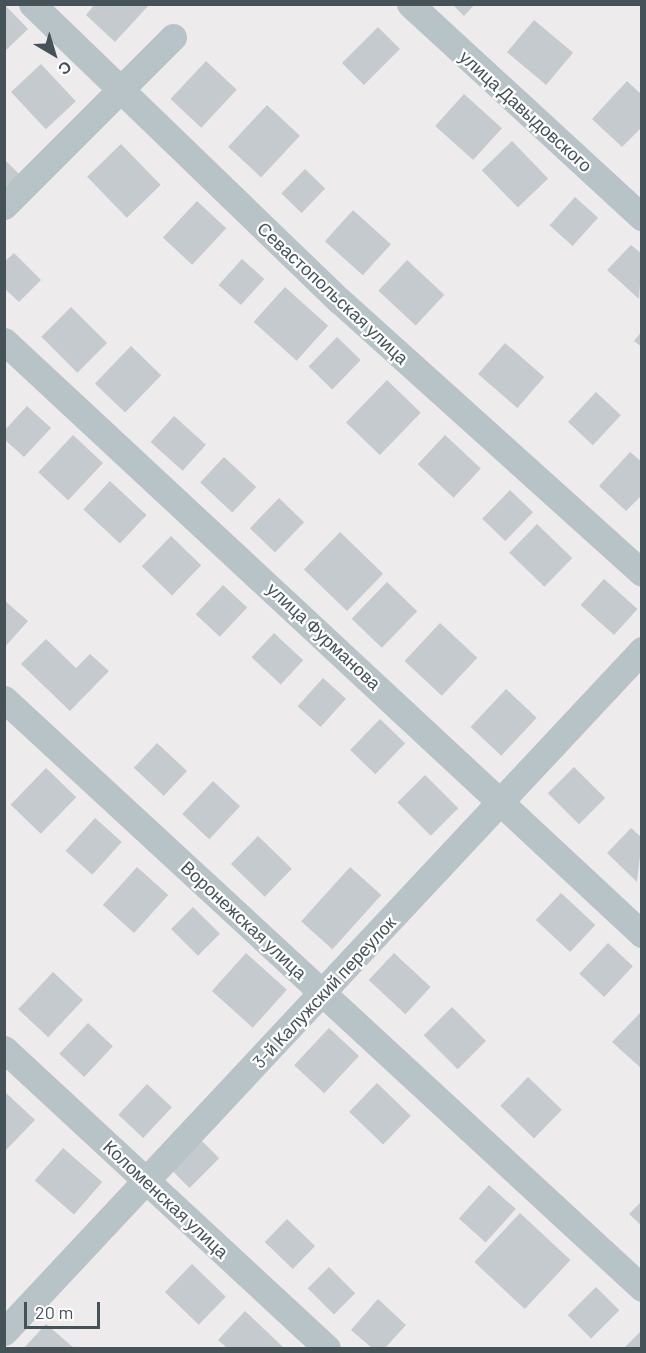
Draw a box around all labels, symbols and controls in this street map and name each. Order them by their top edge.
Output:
north arrow [24,24,84,84]
street label: улица Давыдовского [455,46,597,176]
text: С [55,58,76,80]
street label: Севастопольская улица [253,217,413,369]
street label: улица Фурманова [263,578,385,694]
street label: Воронежская улица [177,856,311,984]
street label: 3-й Калужский переулок [248,912,400,1072]
street label: Коломенская улица [99,1135,233,1263]
scale bar [27,1290,104,1328]
text: 20 m [35,1301,73,1323]

